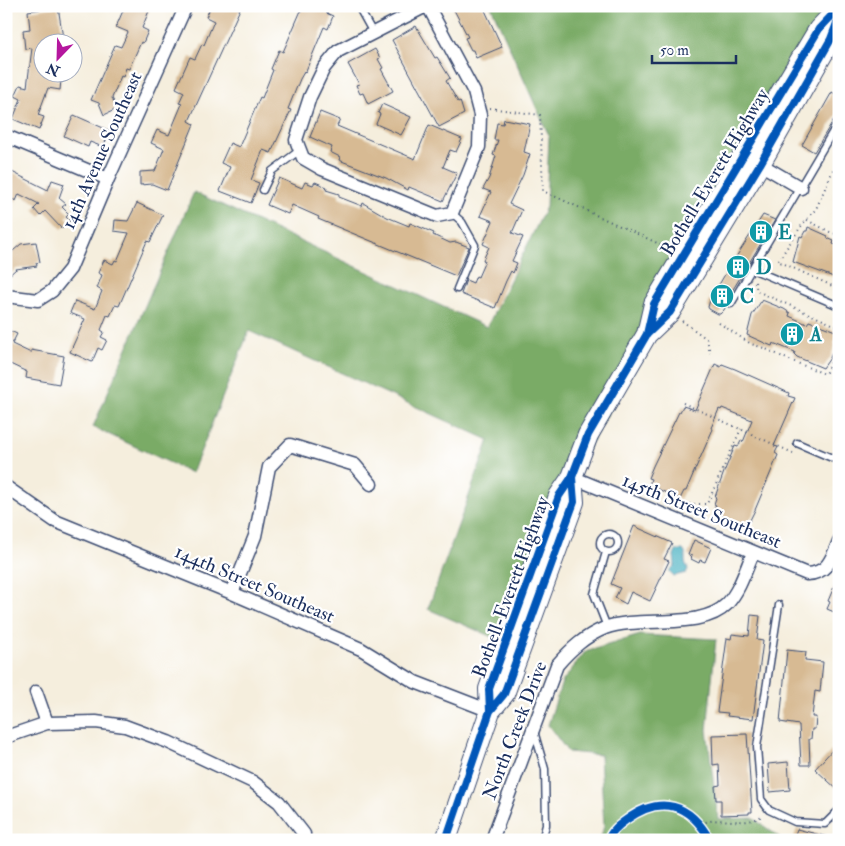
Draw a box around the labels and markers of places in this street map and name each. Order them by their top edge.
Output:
building icon: E [748,219,774,245]
place label: E [778,221,792,245]
building icon: D [725,254,751,280]
place label: D [756,256,771,280]
building icon: C [709,283,735,309]
place label: C [740,285,754,309]
building icon: A [779,321,805,347]
place label: A [809,323,823,347]

